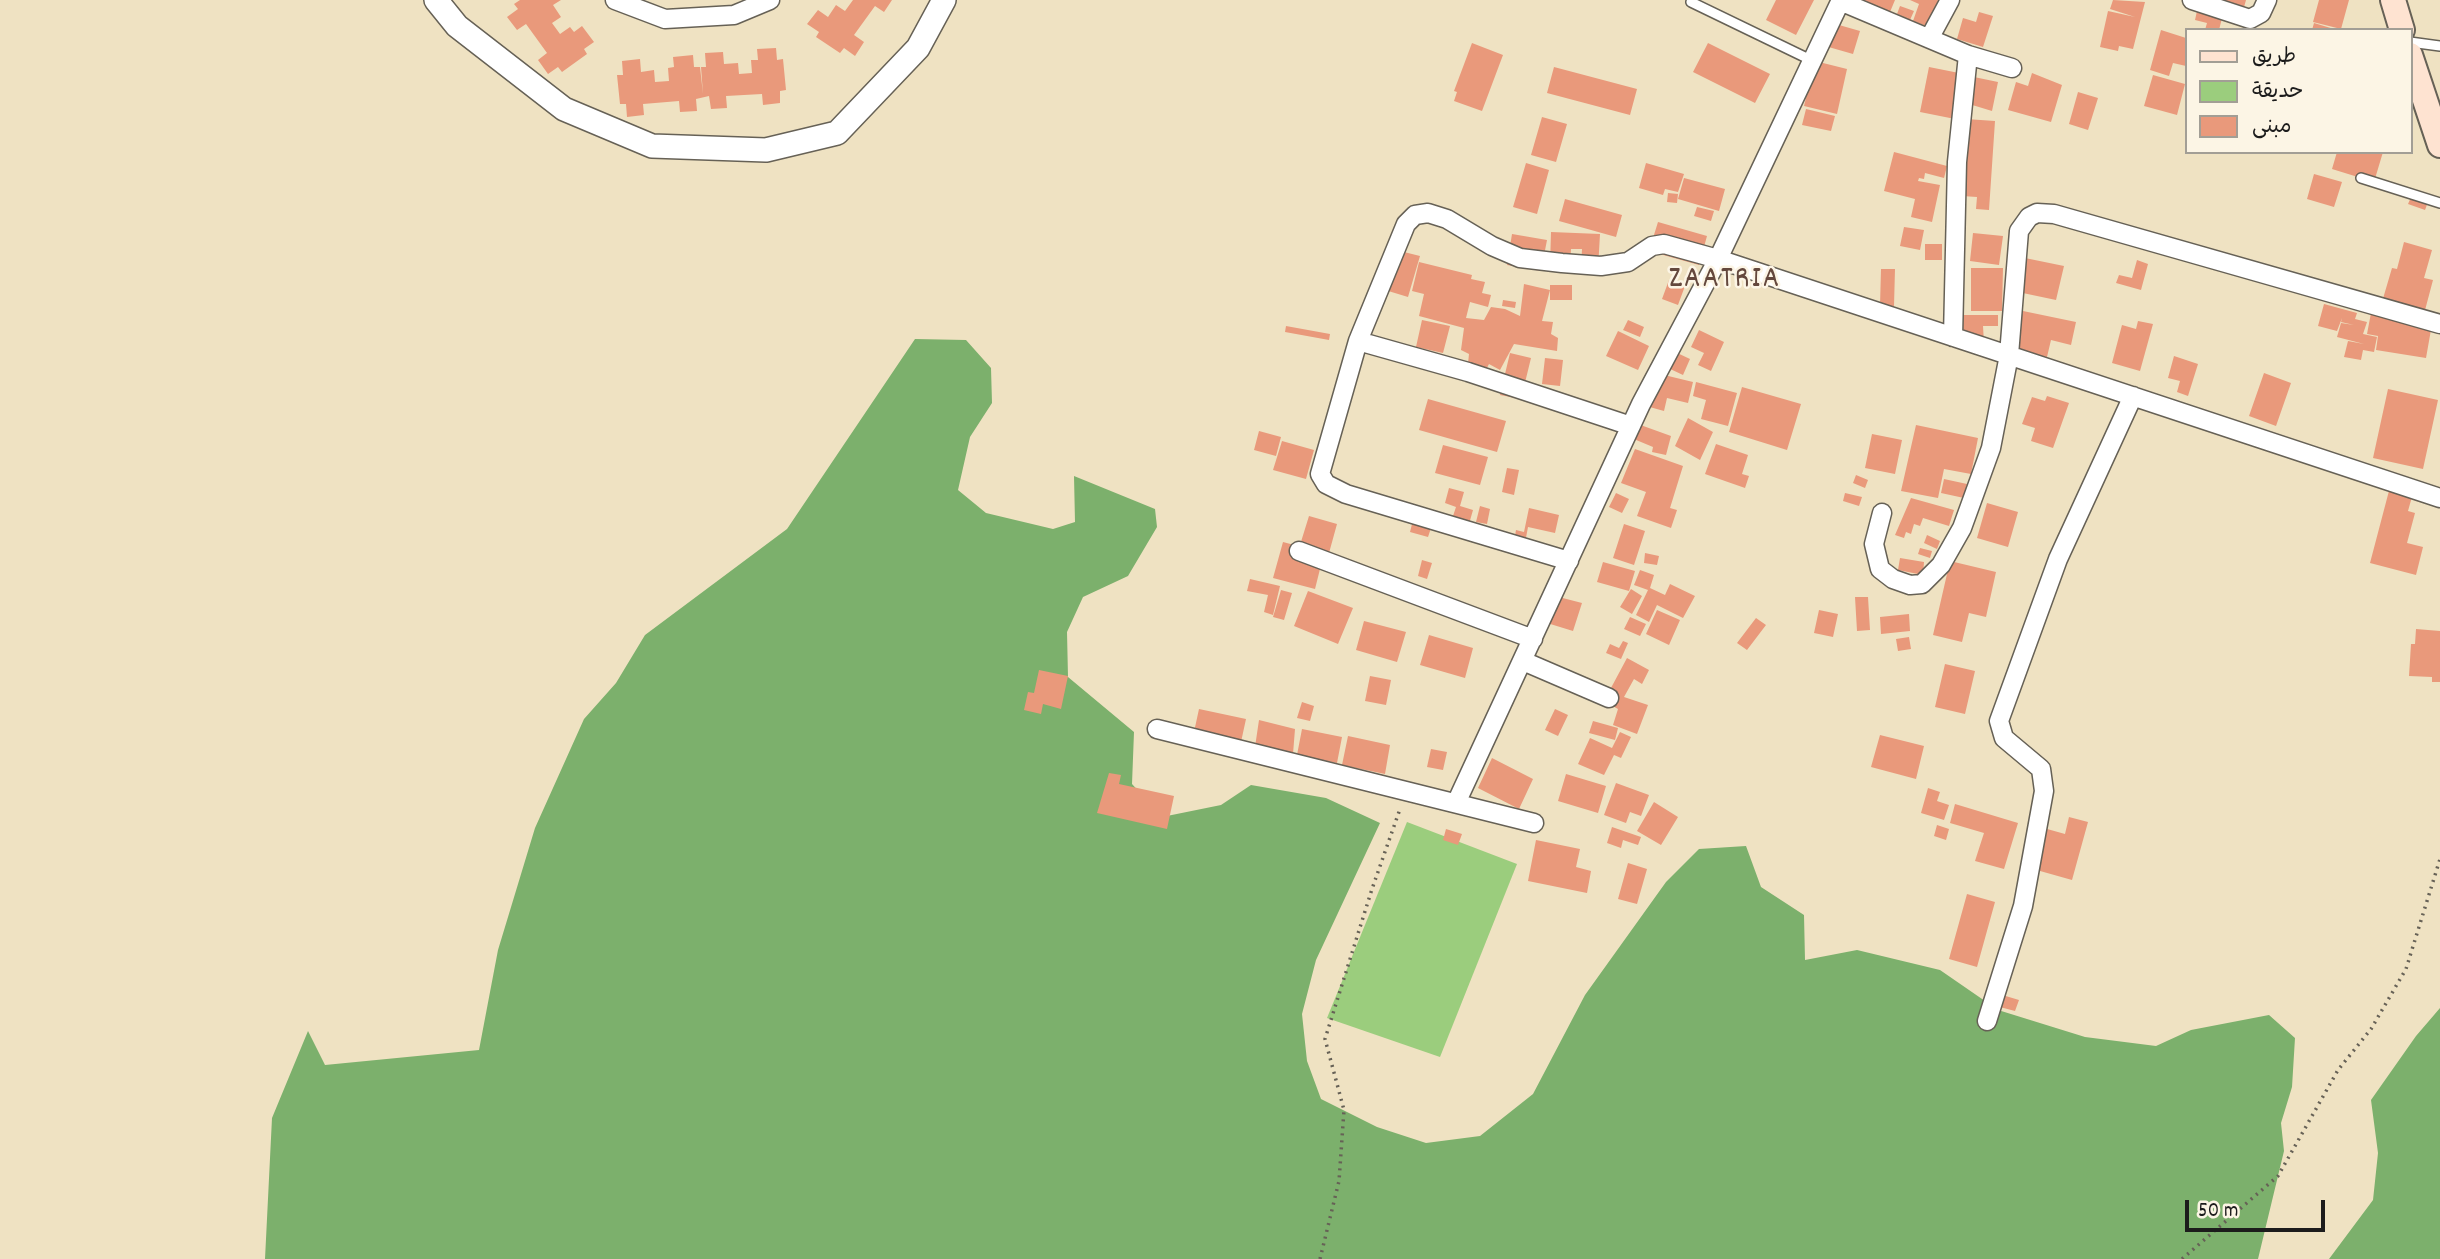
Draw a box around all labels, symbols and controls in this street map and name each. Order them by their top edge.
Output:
legend [2184,28,2412,154]
text: طريق [2252,43,2296,73]
text: حديقة [2252,78,2303,108]
text: مبنى [2252,113,2291,143]
district label: ZAATRIA [1670,264,1780,300]
scale bar [2188,1186,2328,1230]
text: 50 m [2198,1197,2238,1227]

